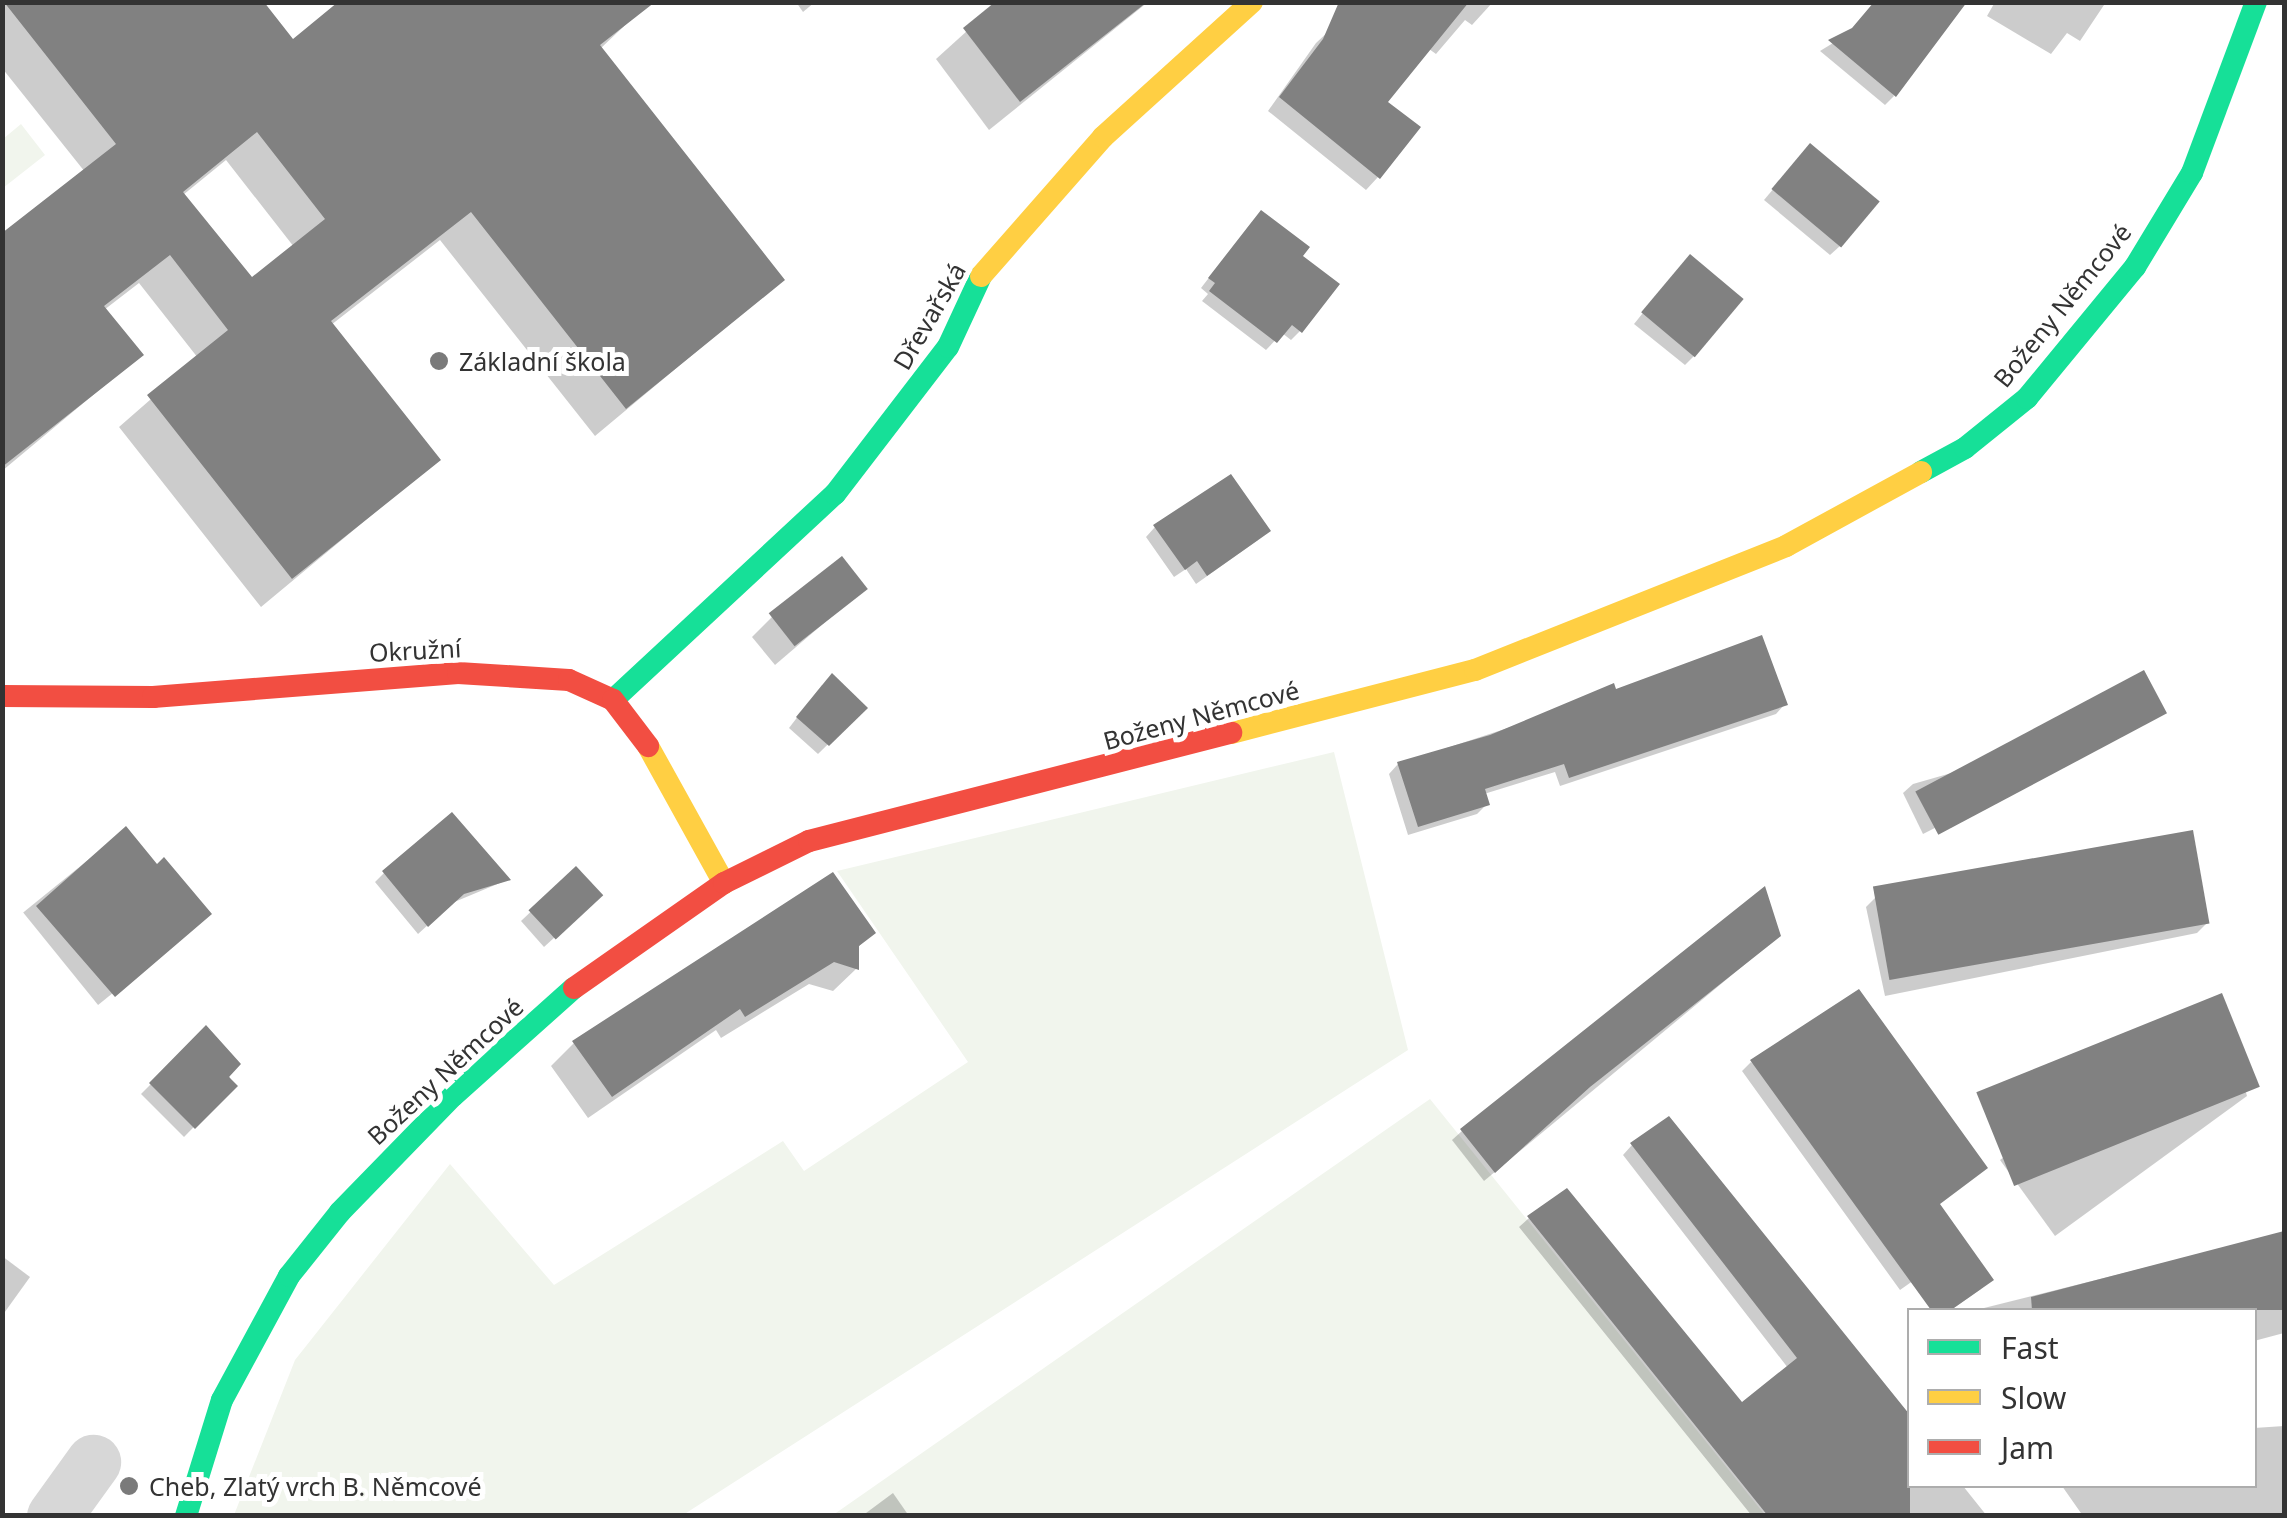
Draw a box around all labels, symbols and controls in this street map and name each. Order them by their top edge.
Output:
street label: Boženy Němcové [1987,217,2137,393]
street label: Dřevařská [886,257,972,375]
place label: Základní škola [459,346,626,376]
marker: Základní škola [428,350,450,372]
street label: Okružní [368,633,462,667]
street label: Boženy Němcové [1100,674,1302,756]
street label: Boženy Němcové [361,991,529,1151]
legend [1907,1308,2257,1488]
text: Fast [2001,1327,2059,1368]
text: Slow [2001,1377,2066,1418]
text: Jam [2001,1427,2054,1468]
place label: Cheb, Zlatý vrch B. Němcové [149,1471,482,1501]
marker: Cheb, Zlatý vrch B. Němcové [118,1475,140,1497]

